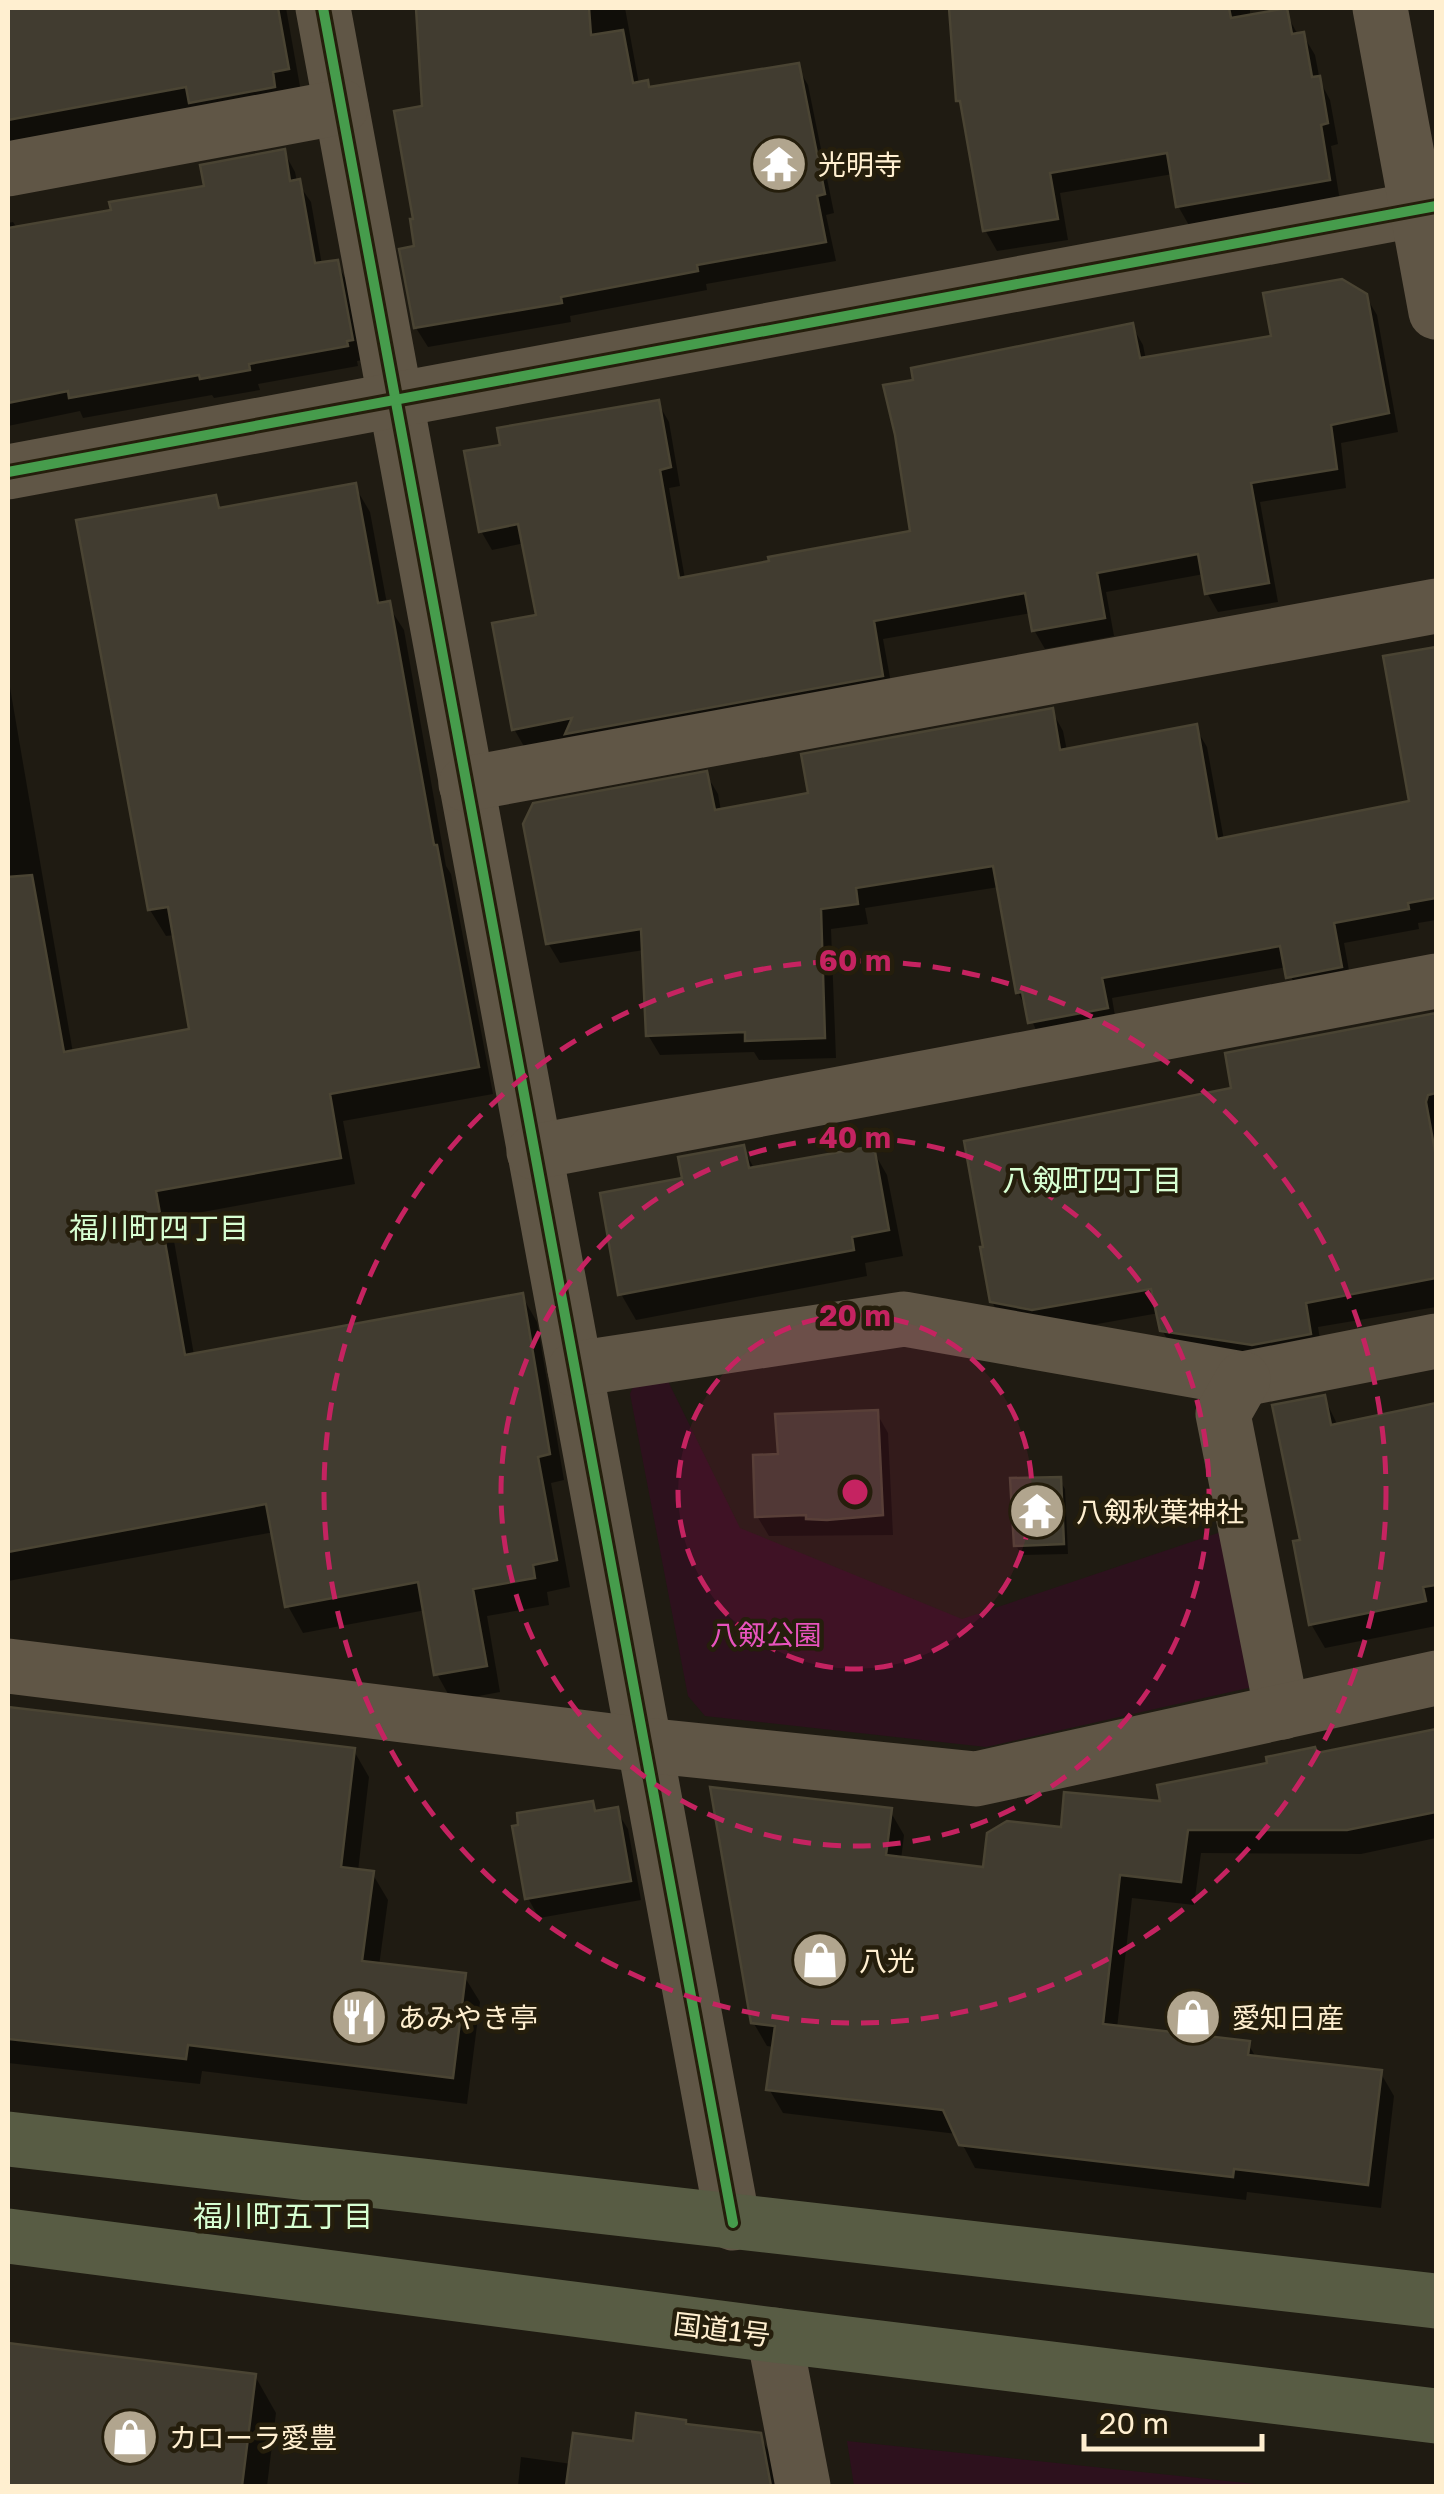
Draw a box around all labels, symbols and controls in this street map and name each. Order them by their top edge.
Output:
temple icon: 光明寺 [749,134,809,194]
place label: 光明寺 [818,148,902,181]
text: 60 m [819,942,891,978]
text: 40 m [819,1119,891,1155]
district label: 八剱町四丁目 [1002,1162,1182,1198]
district label: 福川町四丁目 [69,1210,249,1246]
text: 20 m [819,1297,891,1333]
centre of rings [837,1474,873,1510]
temple icon: 八剱秋葉神社 [1007,1481,1067,1541]
place label: 八剱秋葉神社 [1076,1495,1244,1528]
park label: 八剱公園 [710,1618,822,1651]
shop icon: 八光 [790,1930,850,1990]
place label: 八光 [859,1944,915,1977]
restaurant icon: あみやき亭 [329,1987,389,2047]
shop icon: 愛知日産 [1163,1987,1223,2047]
place label: あみやき亭 [398,2001,538,2034]
place label: 愛知日産 [1232,2001,1344,2034]
district label: 福川町五丁目 [193,2198,373,2234]
street label: 国道1号 [672,2307,772,2351]
scale bar [1084,2389,1262,2451]
text: 20 m [1099,2405,1169,2441]
shop icon: カローラ愛豊 [100,2407,160,2467]
place label: カローラ愛豊 [169,2421,337,2454]

